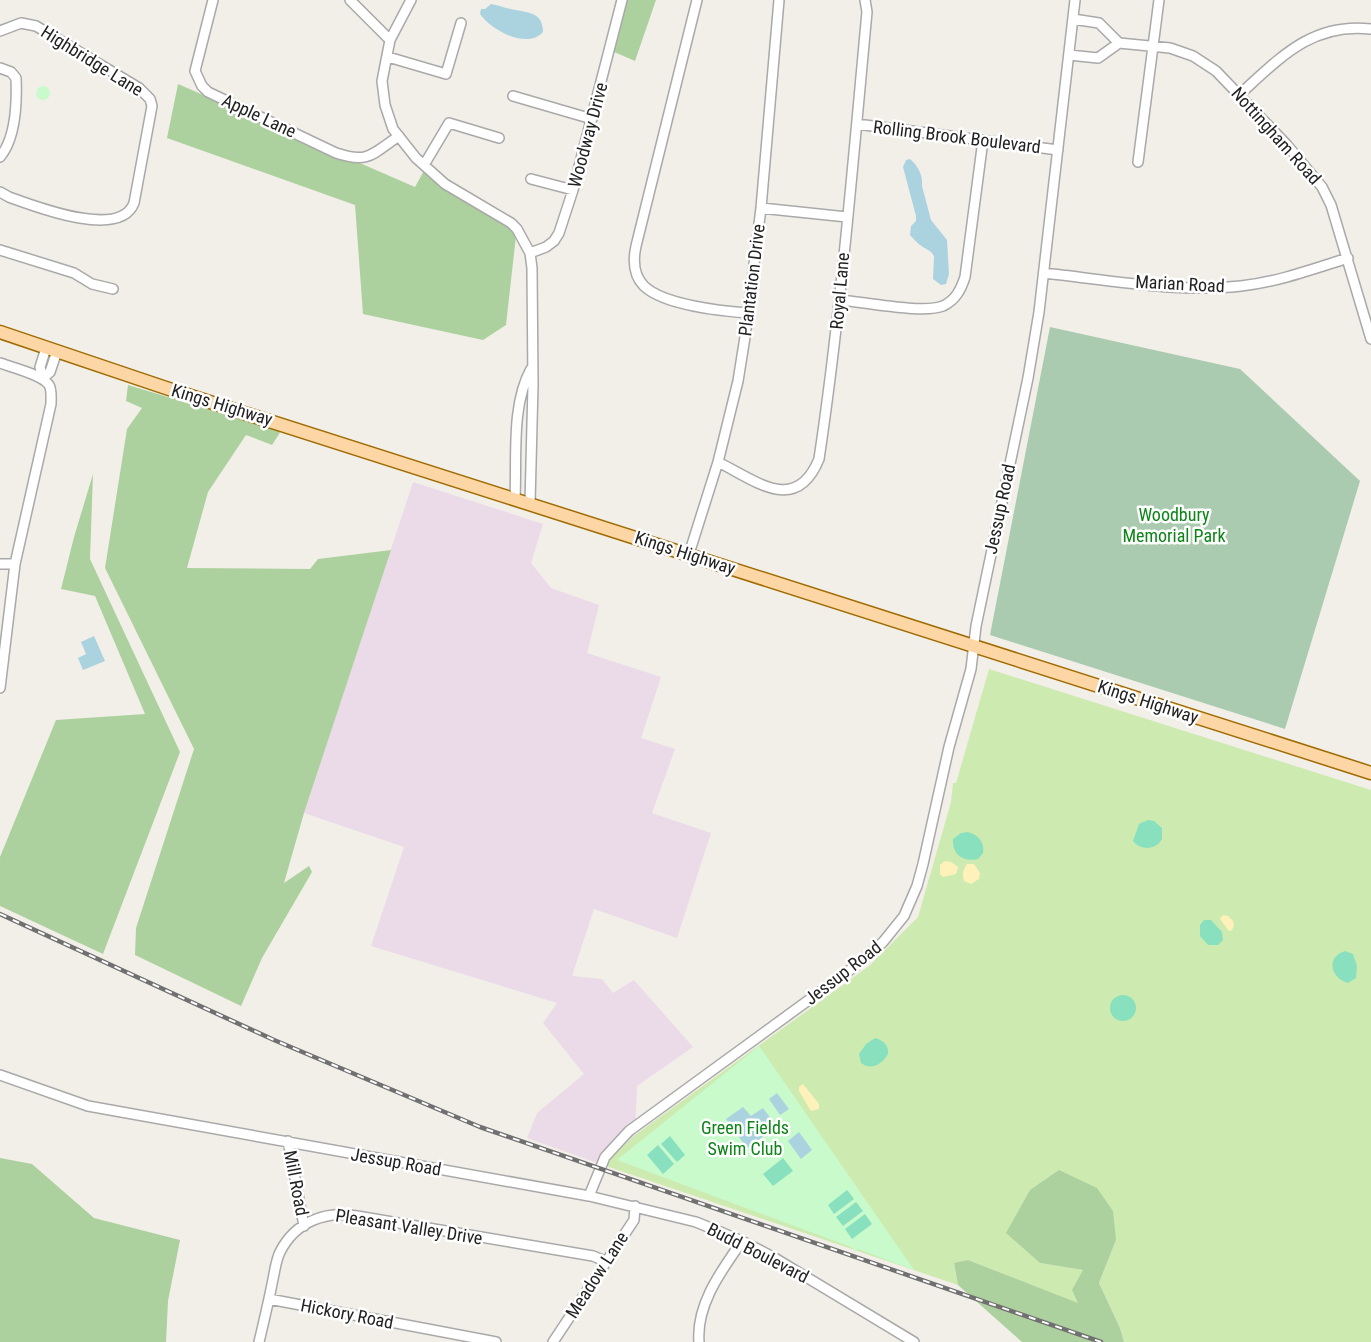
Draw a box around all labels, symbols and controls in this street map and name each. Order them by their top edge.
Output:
street label: Highbridge Lane [37,21,147,100]
street label: Woodway Drive [563,80,612,190]
street label: Nottingham Road [1227,83,1326,189]
street label: Apple Lane [219,89,300,142]
street label: Rolling Brook Boulevard [872,116,1042,157]
street label: Plantation Drive [734,223,769,337]
street label: Royal Lane [826,252,853,330]
street label: Marian Road [1135,271,1225,296]
street label: Kings Highway [169,379,276,430]
street label: Jessup Road [980,462,1019,556]
park label: Woodbury Memorial Park [1122,504,1226,546]
street label: Kings Highway [632,526,739,579]
street label: Kings Highway [1095,675,1202,728]
street label: Jessup Road [800,936,885,1009]
park label: Green Fields Swim Club [701,1117,789,1159]
street label: Jessup Road [349,1143,443,1180]
street label: Mill Road [280,1148,313,1217]
street label: Pleasant Valley Drive [334,1205,484,1249]
street label: Budd Boulevard [704,1218,812,1287]
street label: Meadow Lane [561,1228,632,1322]
street label: Hickory Road [299,1294,395,1333]

